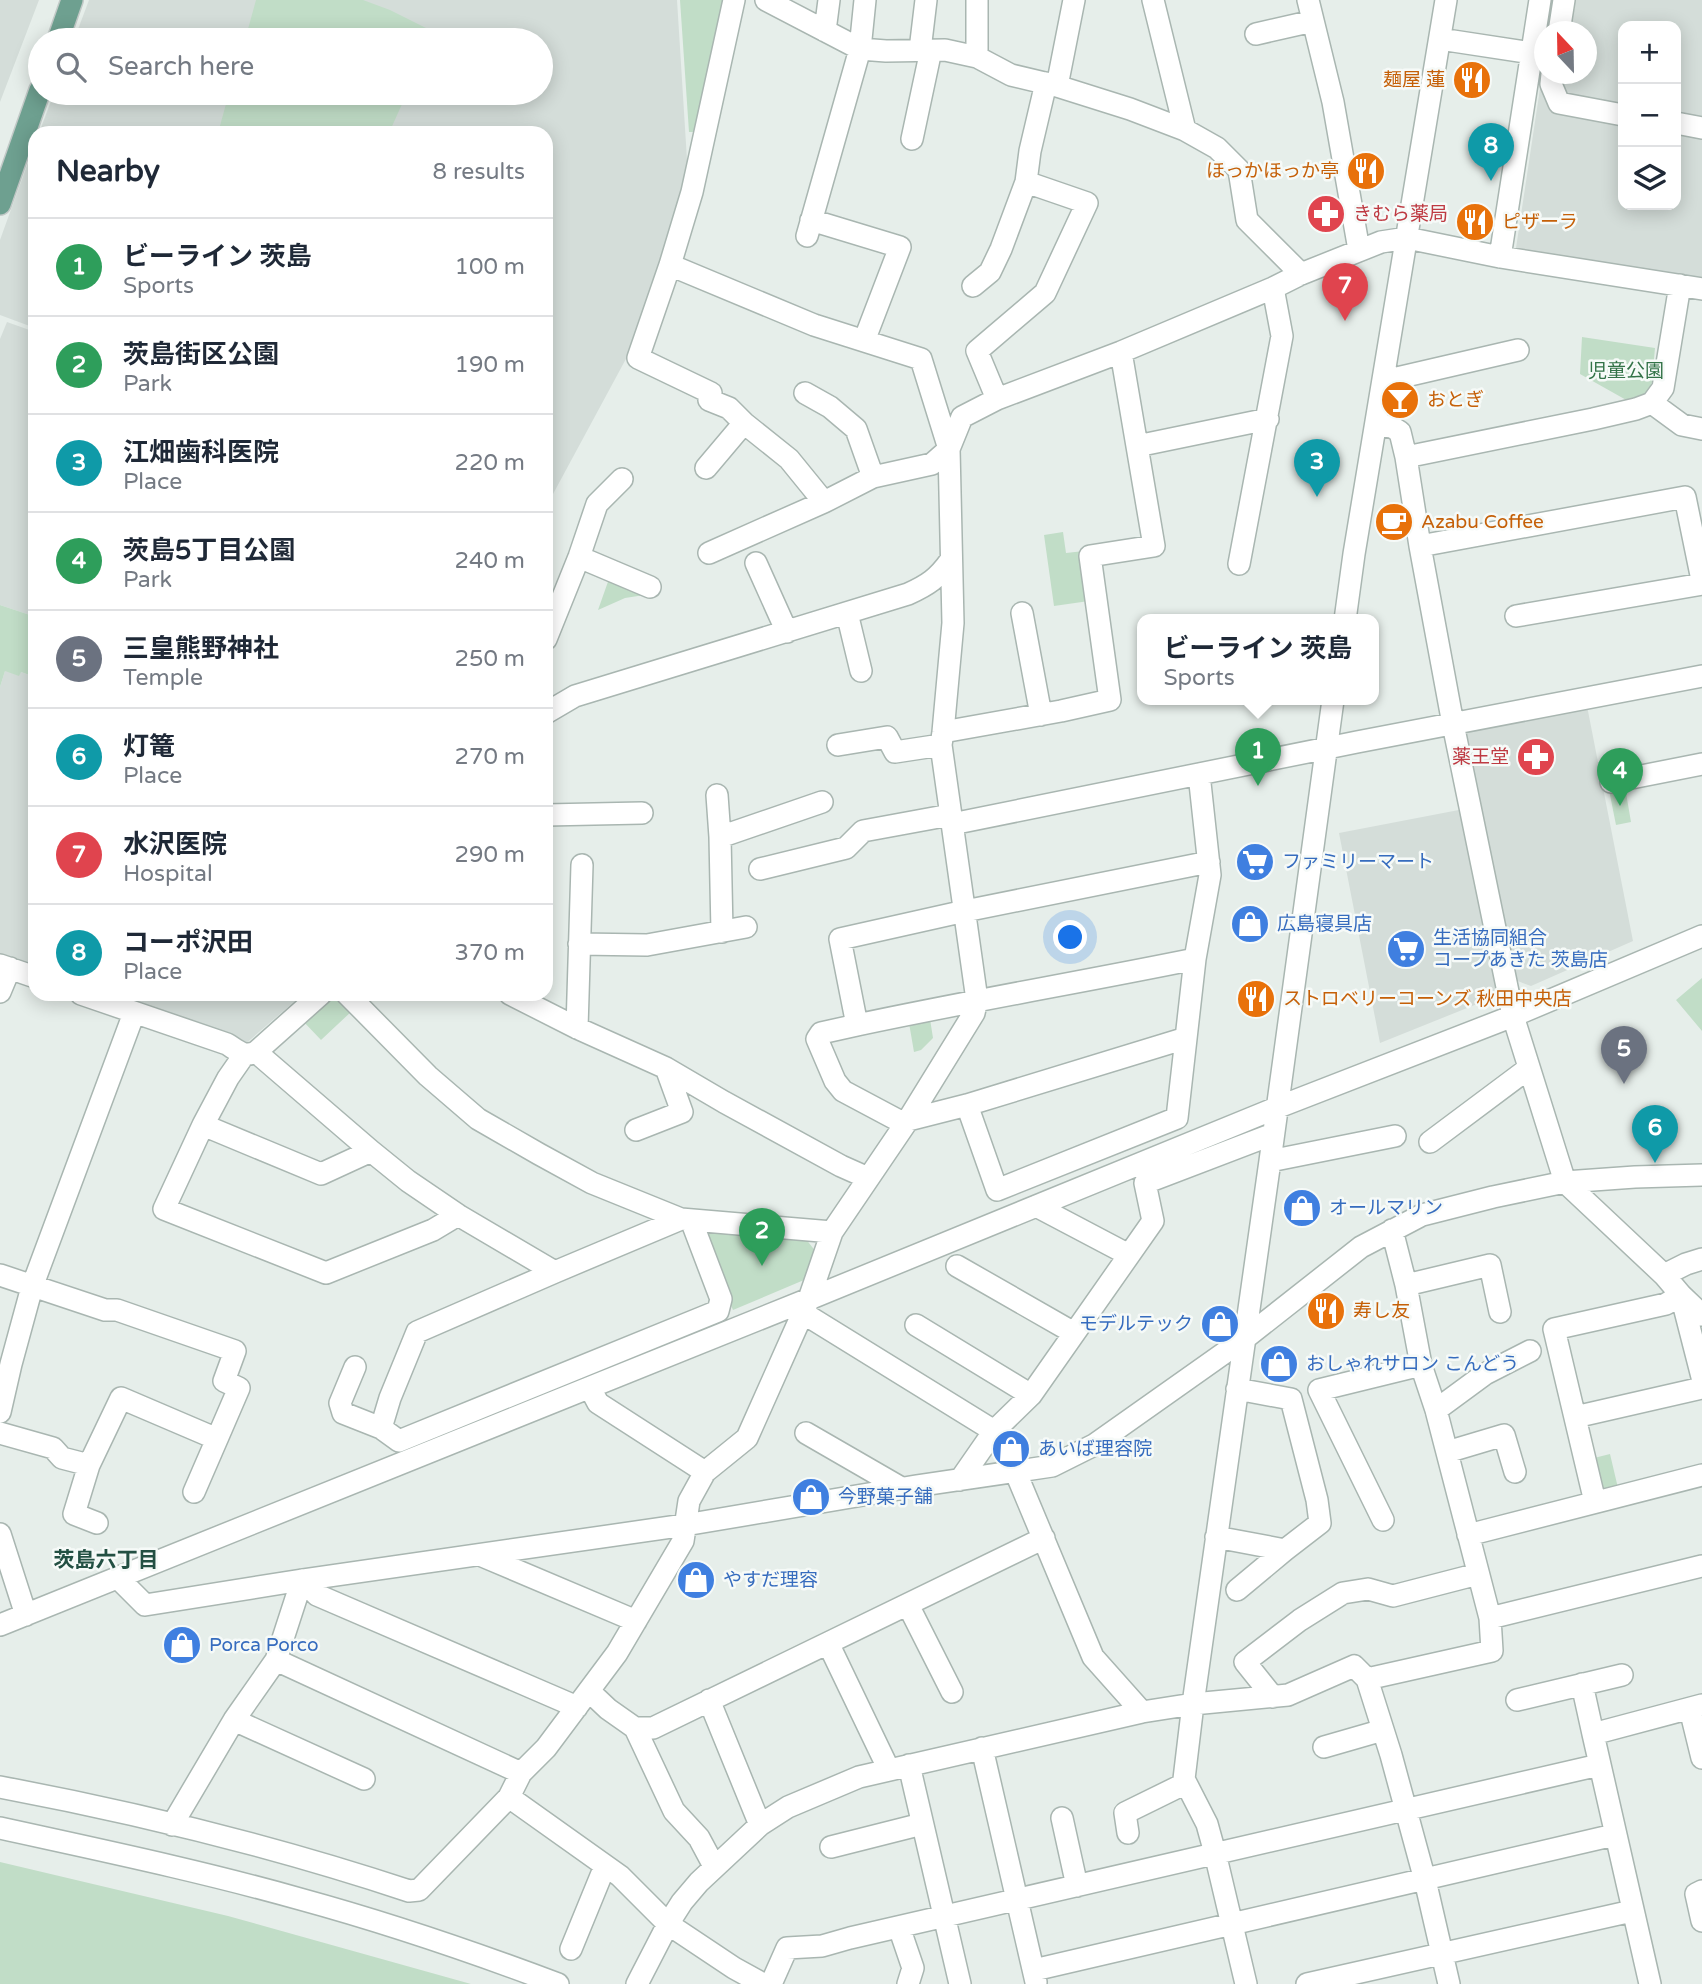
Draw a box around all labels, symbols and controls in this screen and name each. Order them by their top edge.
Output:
north arrow [1534,21,1597,84]
map controls [1618,21,1681,210]
button: + [1618,21,1681,84]
search box [28,28,553,105]
icon: search [52,48,90,86]
text: Search here [108,51,254,82]
restaurant icon: 麺屋 蓮 [1451,59,1493,101]
place label: 麺屋 蓮 [1383,69,1445,91]
button: − [1618,84,1681,147]
pin: 8 [1468,123,1514,181]
button: layers [1618,147,1681,210]
restaurant icon: ほっかほっか亭 [1345,150,1387,192]
text: Nearby [56,153,160,190]
text: 8 results [432,158,525,186]
place label: ほっかほっか亭 [1206,160,1339,182]
pharmacy icon: きむら薬局 [1305,193,1347,235]
restaurant icon: ピザーラ [1454,201,1496,243]
place label: きむら薬局 [1353,203,1448,225]
place label: ピザーラ [1502,211,1578,233]
text: ビーライン 茨島 [123,241,312,272]
text: 1 [72,253,86,281]
text: 100 m [455,253,525,281]
pin: 7 [1322,263,1368,321]
text: Sports [123,272,194,300]
text: 茨島街区公園 [123,339,279,370]
text: 2 [72,351,86,379]
text: 190 m [455,351,525,379]
park label: 児童公園 [1588,360,1664,382]
text: Park [123,370,172,398]
bar icon: おとぎ [1379,379,1421,421]
place label: おとぎ [1427,389,1484,411]
text: 江畑歯科医院 [123,437,279,468]
pin: 3 [1294,439,1340,497]
text: 3 [72,449,86,477]
text: 220 m [455,449,525,477]
text: Place [123,468,182,496]
cafe icon: Azabu Coffee [1373,501,1415,543]
place label: Azabu Coffee [1421,511,1544,533]
text: 茨島5丁目公園 [123,535,295,566]
text: 4 [72,547,86,575]
text: 240 m [455,547,525,575]
text: Park [123,566,172,594]
popup [1137,614,1379,705]
text: 三皇熊野神社 [123,633,279,664]
text: ビーライン 茨島 [1164,633,1352,664]
text: 5 [72,645,86,673]
text: 250 m [455,645,525,673]
text: Temple [123,664,203,692]
text: Sports [1164,664,1235,692]
pin: 1 [1235,728,1281,786]
text: 灯篭 [123,731,175,762]
pharmacy icon: 薬王堂 [1515,736,1557,778]
text: 6 [72,743,86,771]
text: 270 m [455,743,525,771]
place label: 薬王堂 [1452,746,1509,768]
pin: 4 [1597,748,1643,806]
text: Place [123,762,182,790]
text: 水沢医院 [123,829,227,860]
text: 7 [72,841,86,869]
text: 290 m [455,841,525,869]
supermarket icon: ファミリーマート [1234,841,1276,883]
place label: ファミリーマート [1282,851,1434,873]
text: Hospital [123,860,213,888]
shop icon: 広島寝具店 [1229,903,1271,945]
place label: 広島寝具店 [1277,913,1372,935]
your location [1053,920,1087,954]
text: コーポ沢田 [123,927,253,958]
place label: 生活協同組合 コープあきた 茨島店 [1433,927,1608,971]
supermarket icon: 生活協同組合 コープあきた 茨島店 [1385,928,1427,970]
text: 8 [72,939,86,967]
text: 370 m [455,939,525,967]
text: Place [123,958,182,986]
restaurant icon: ストロベリーコーンズ 秋田中央店 [1235,978,1277,1020]
place label: ストロベリーコーンズ 秋田中央店 [1283,988,1572,1010]
pin: 5 [1601,1026,1647,1084]
pin: 6 [1632,1105,1678,1163]
shop icon: オールマリン [1281,1187,1323,1229]
place label: オールマリン [1329,1197,1443,1219]
pin: 2 [739,1208,785,1266]
restaurant icon: 寿し友 [1305,1290,1347,1332]
place label: 寿し友 [1353,1300,1410,1322]
shop icon: モデルテック [1199,1303,1241,1345]
place label: モデルテック [1079,1313,1193,1335]
shop icon: おしゃれサロン こんどう [1258,1343,1300,1385]
place label: おしゃれサロン こんどう [1306,1353,1519,1375]
shop icon: あいば理容院 [990,1428,1032,1470]
place label: あいば理容院 [1038,1438,1152,1460]
shop icon: 今野菓子舗 [790,1476,832,1518]
place label: 今野菓子舗 [838,1486,933,1508]
district label: 茨島六丁目 [54,1548,159,1573]
shop icon: やすだ理容 [675,1559,717,1601]
place label: やすだ理容 [723,1569,818,1591]
shop icon: Porca Porco [161,1624,203,1666]
place label: Porca Porco [209,1634,318,1656]

